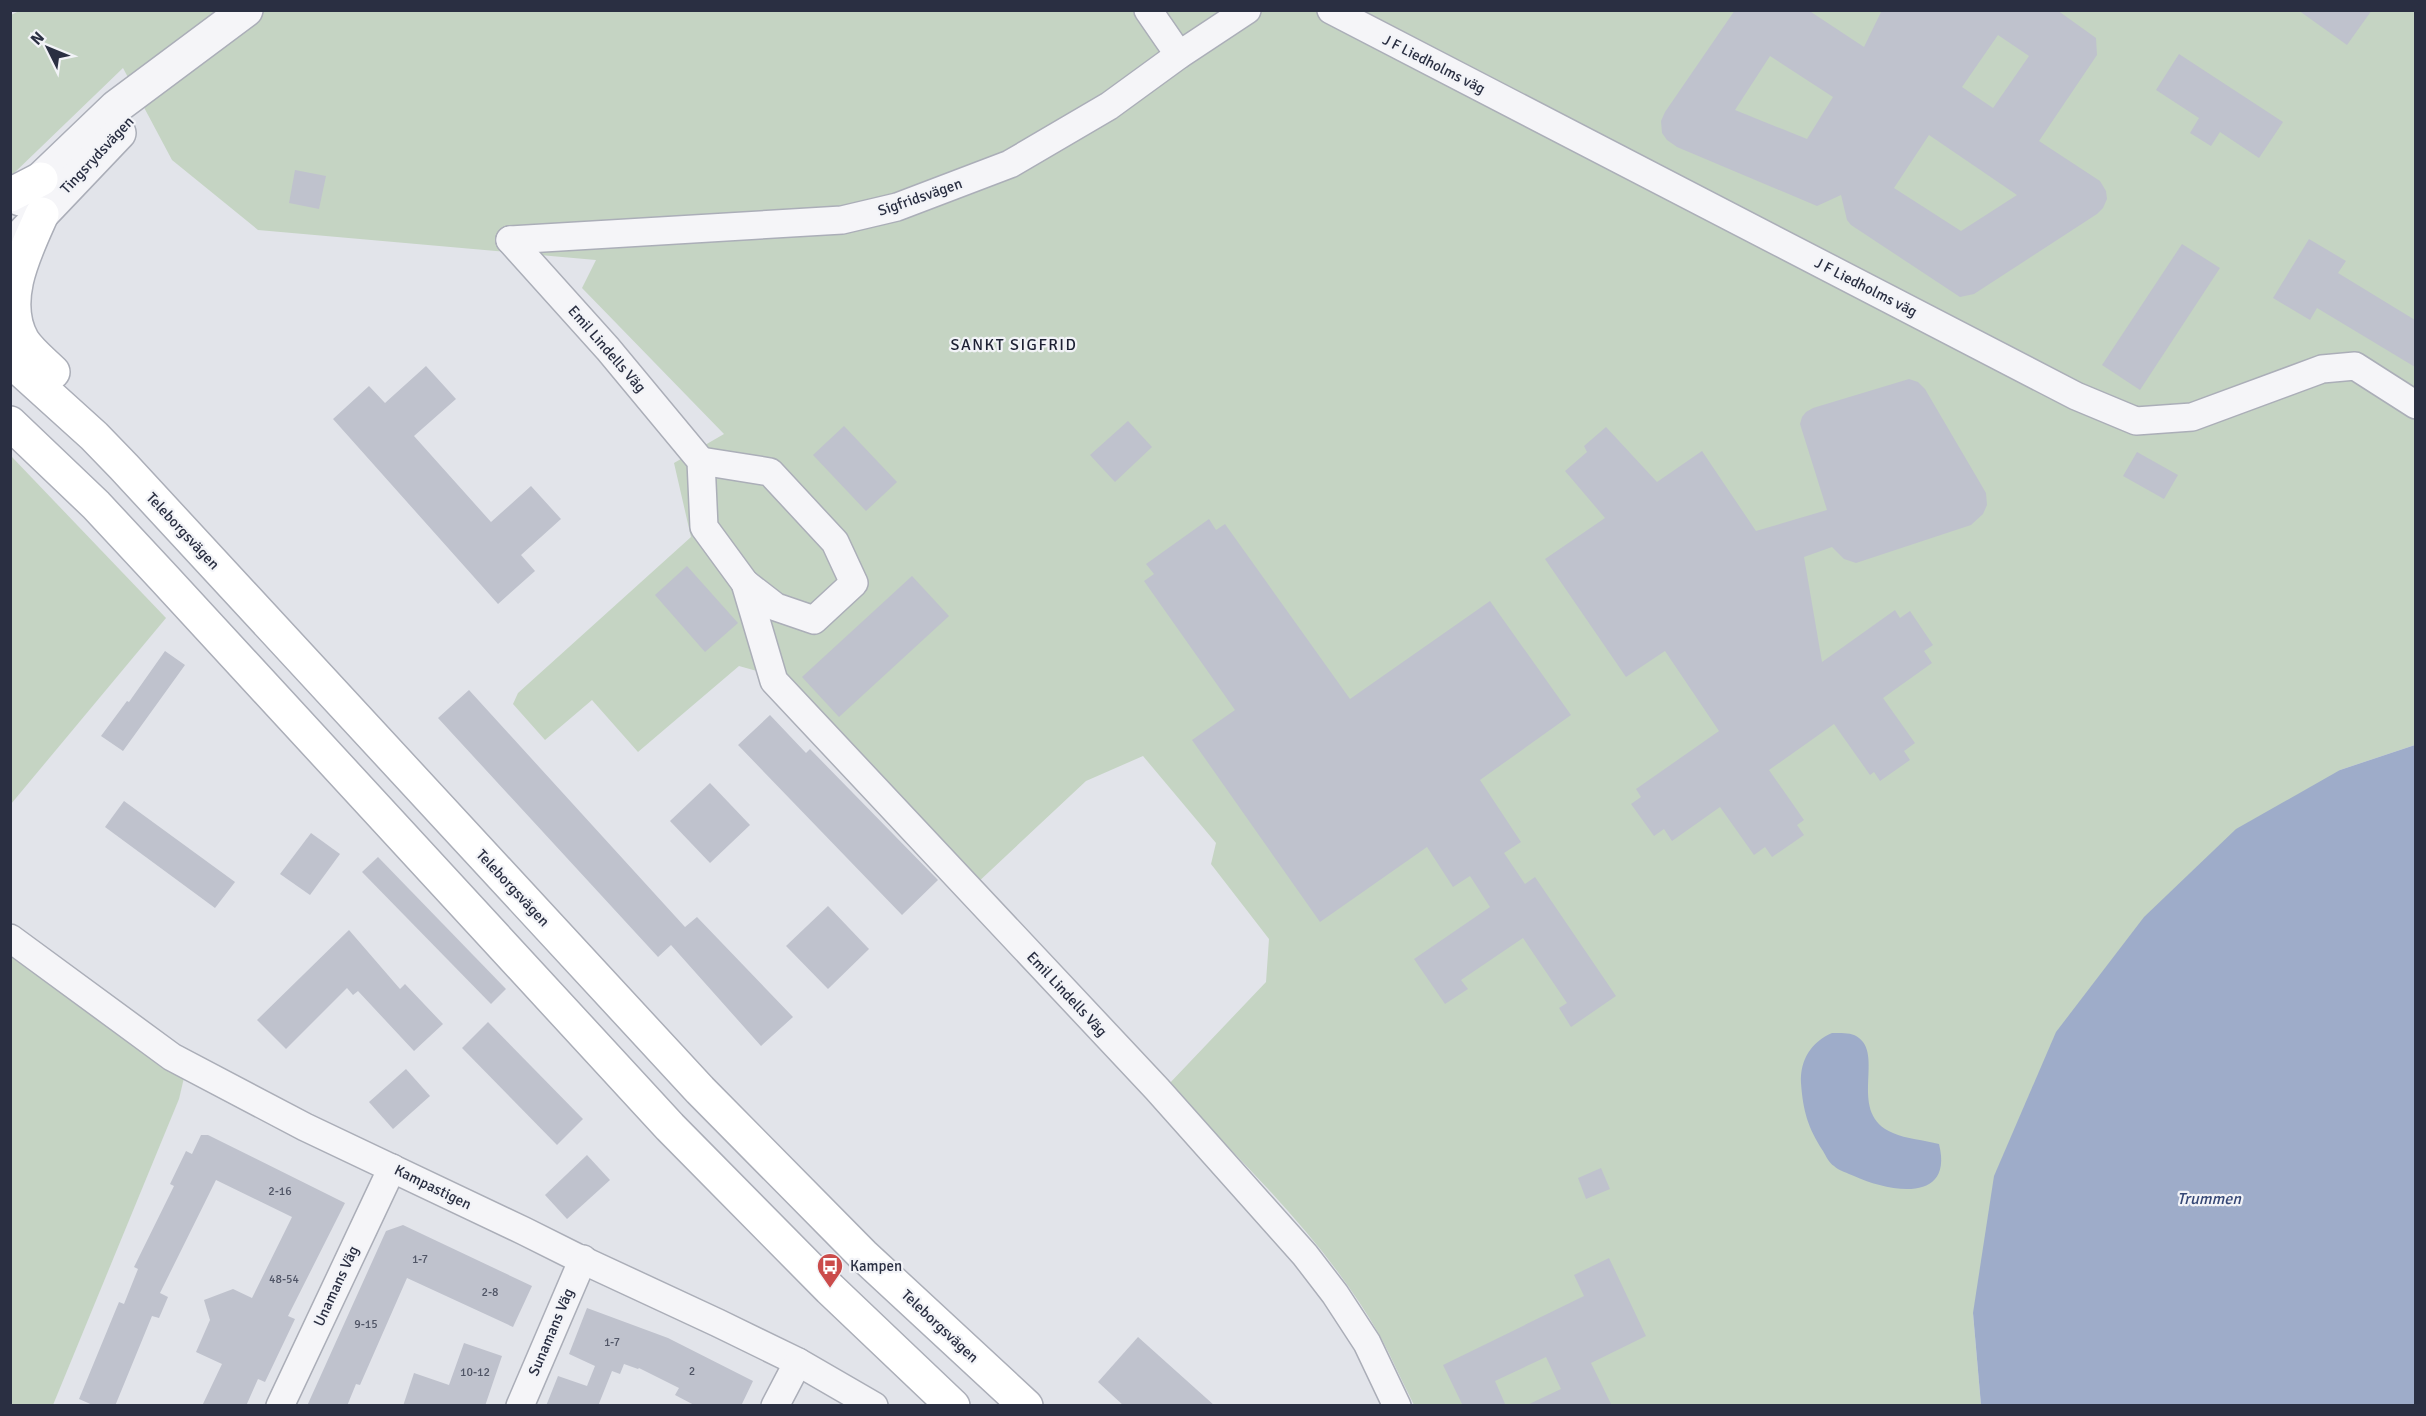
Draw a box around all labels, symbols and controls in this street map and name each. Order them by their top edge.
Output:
north arrow [18,18,78,78]
text: N [27,28,49,49]
street label: J F Liedholms väg [1380,30,1488,98]
street label: Tingsrydsvägen [57,113,137,197]
street label: Sigfridsvägen [876,174,964,220]
street label: J F Liedholms väg [1812,253,1920,321]
street label: Emil Lindells Väg [564,302,650,396]
district label: SANKT SIGFRID [951,335,1077,355]
street label: Teleborgsvägen [143,489,223,573]
street label: Teleborgsvägen [473,846,553,930]
street label: Emil Lindells Väg [1023,948,1111,1040]
street label: Kampastigen [391,1161,475,1213]
house number: 2-16 [268,1184,292,1199]
water label: Trummen [2177,1189,2242,1209]
street label: Unamans Väg [309,1243,363,1329]
bus stop icon: Kampen [815,1251,845,1289]
house number: 1-7 [412,1252,428,1267]
place label: Kampen [850,1257,902,1275]
house number: 48-54 [269,1272,300,1287]
house number: 2-8 [481,1285,499,1300]
street label: Sunamans Väg [524,1285,578,1379]
street label: Teleborgsvägen [898,1286,982,1366]
house number: 9-15 [354,1317,378,1332]
house number: 1-7 [604,1335,620,1350]
house number: 2 [689,1364,695,1379]
house number: 10-12 [460,1365,490,1380]

